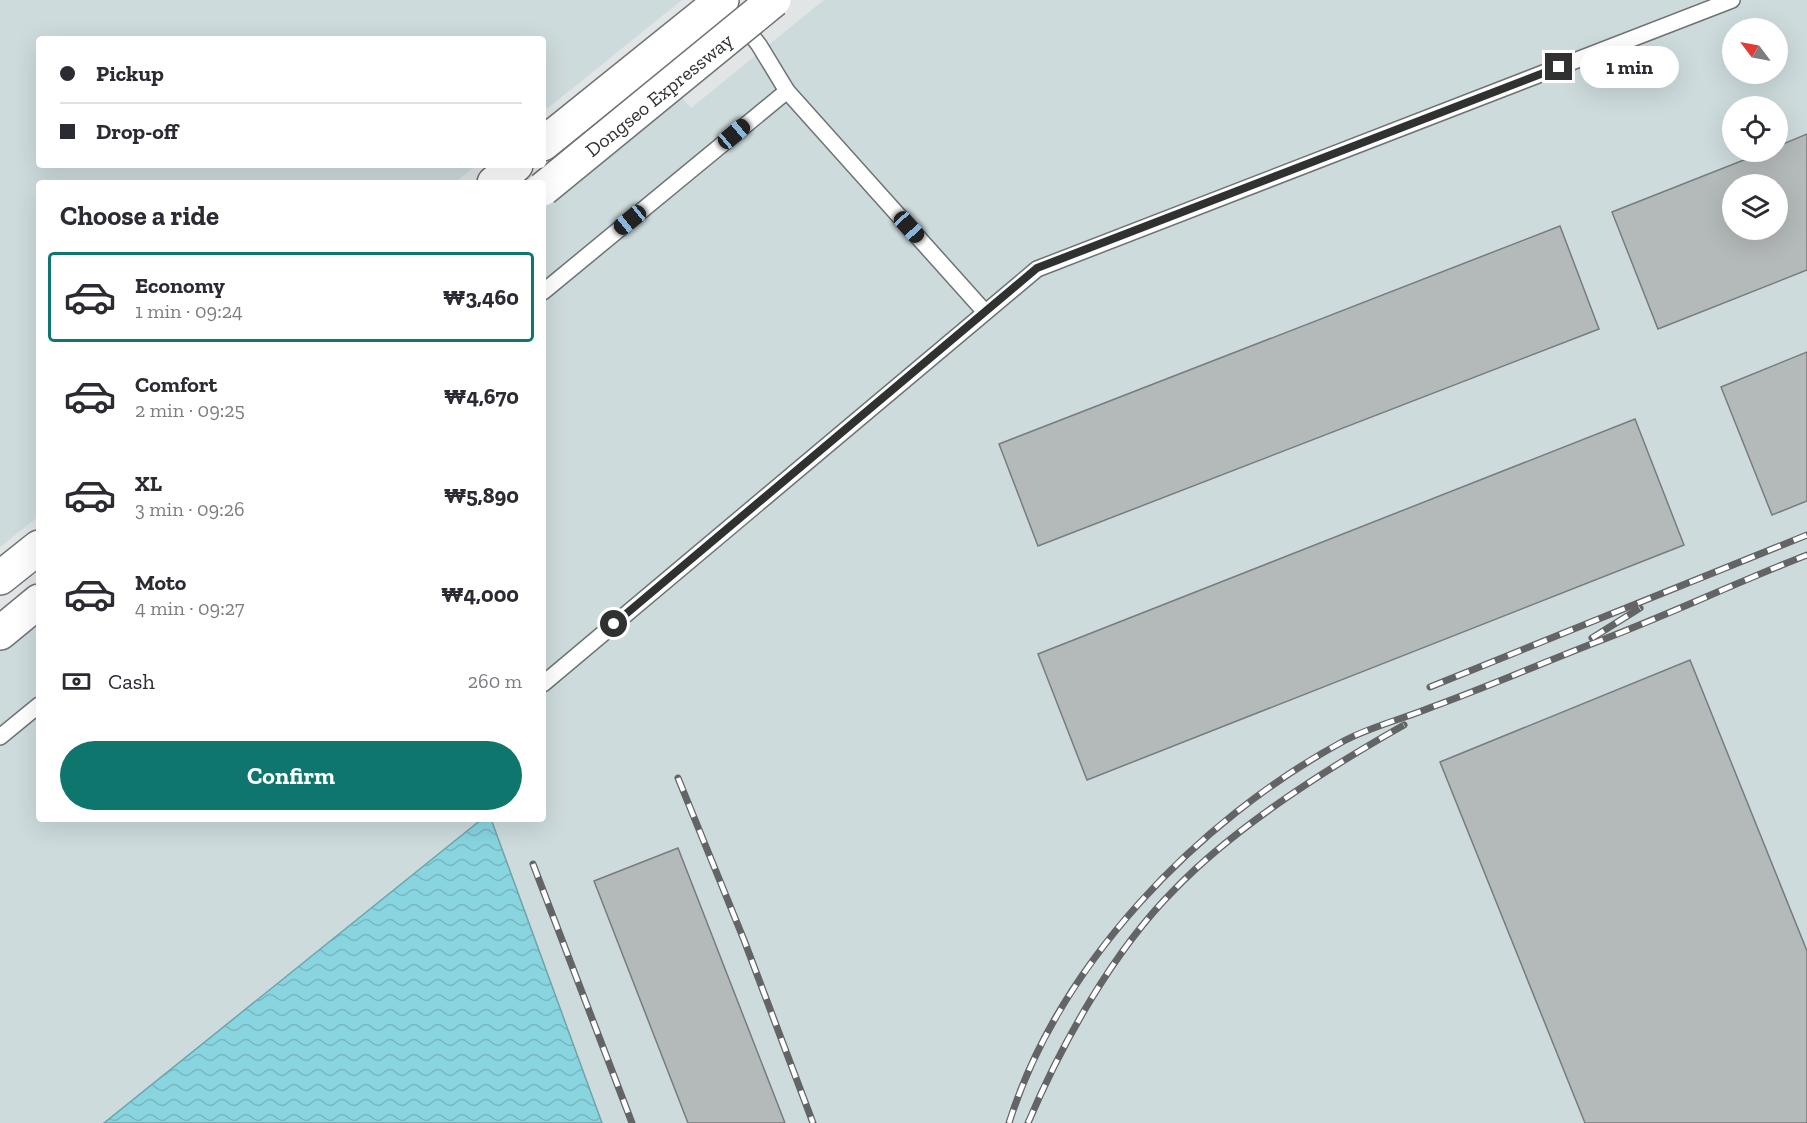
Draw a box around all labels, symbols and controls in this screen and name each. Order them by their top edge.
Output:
north arrow [1722,18,1788,84]
map controls [1722,18,1788,240]
street label: Dongseo Expressway [580,28,738,162]
callout: 1 min [1580,46,1679,88]
route end [1545,53,1572,80]
text: 1 min [1606,55,1653,79]
text: Pickup [96,60,164,87]
button: locate [1722,96,1788,162]
car [714,116,754,152]
text: Drop-off [96,118,178,145]
button: layers [1722,174,1788,240]
text: Choose a ride [60,200,219,232]
car [610,202,650,238]
car [890,208,928,246]
icon: car [63,270,117,324]
text: Economy [135,272,225,299]
text: ₩3,460 [443,284,519,311]
text: 1 min · 09:24 [135,299,243,323]
icon: car [63,369,117,423]
text: Comfort [135,371,217,398]
text: ₩4,670 [444,383,519,410]
text: 2 min · 09:25 [135,398,245,422]
icon: car [63,468,117,522]
text: XL [135,470,162,497]
text: ₩5,890 [444,482,519,509]
text: 3 min · 09:26 [135,497,245,521]
icon: car [63,567,117,621]
text: Moto [135,569,186,596]
text: ₩4,000 [441,581,519,608]
text: 4 min · 09:27 [135,596,244,620]
route start [600,610,627,637]
icon: cash [60,665,93,698]
text: Cash [108,668,155,695]
text: 260 m [468,669,522,693]
button: Confirm [60,741,522,810]

